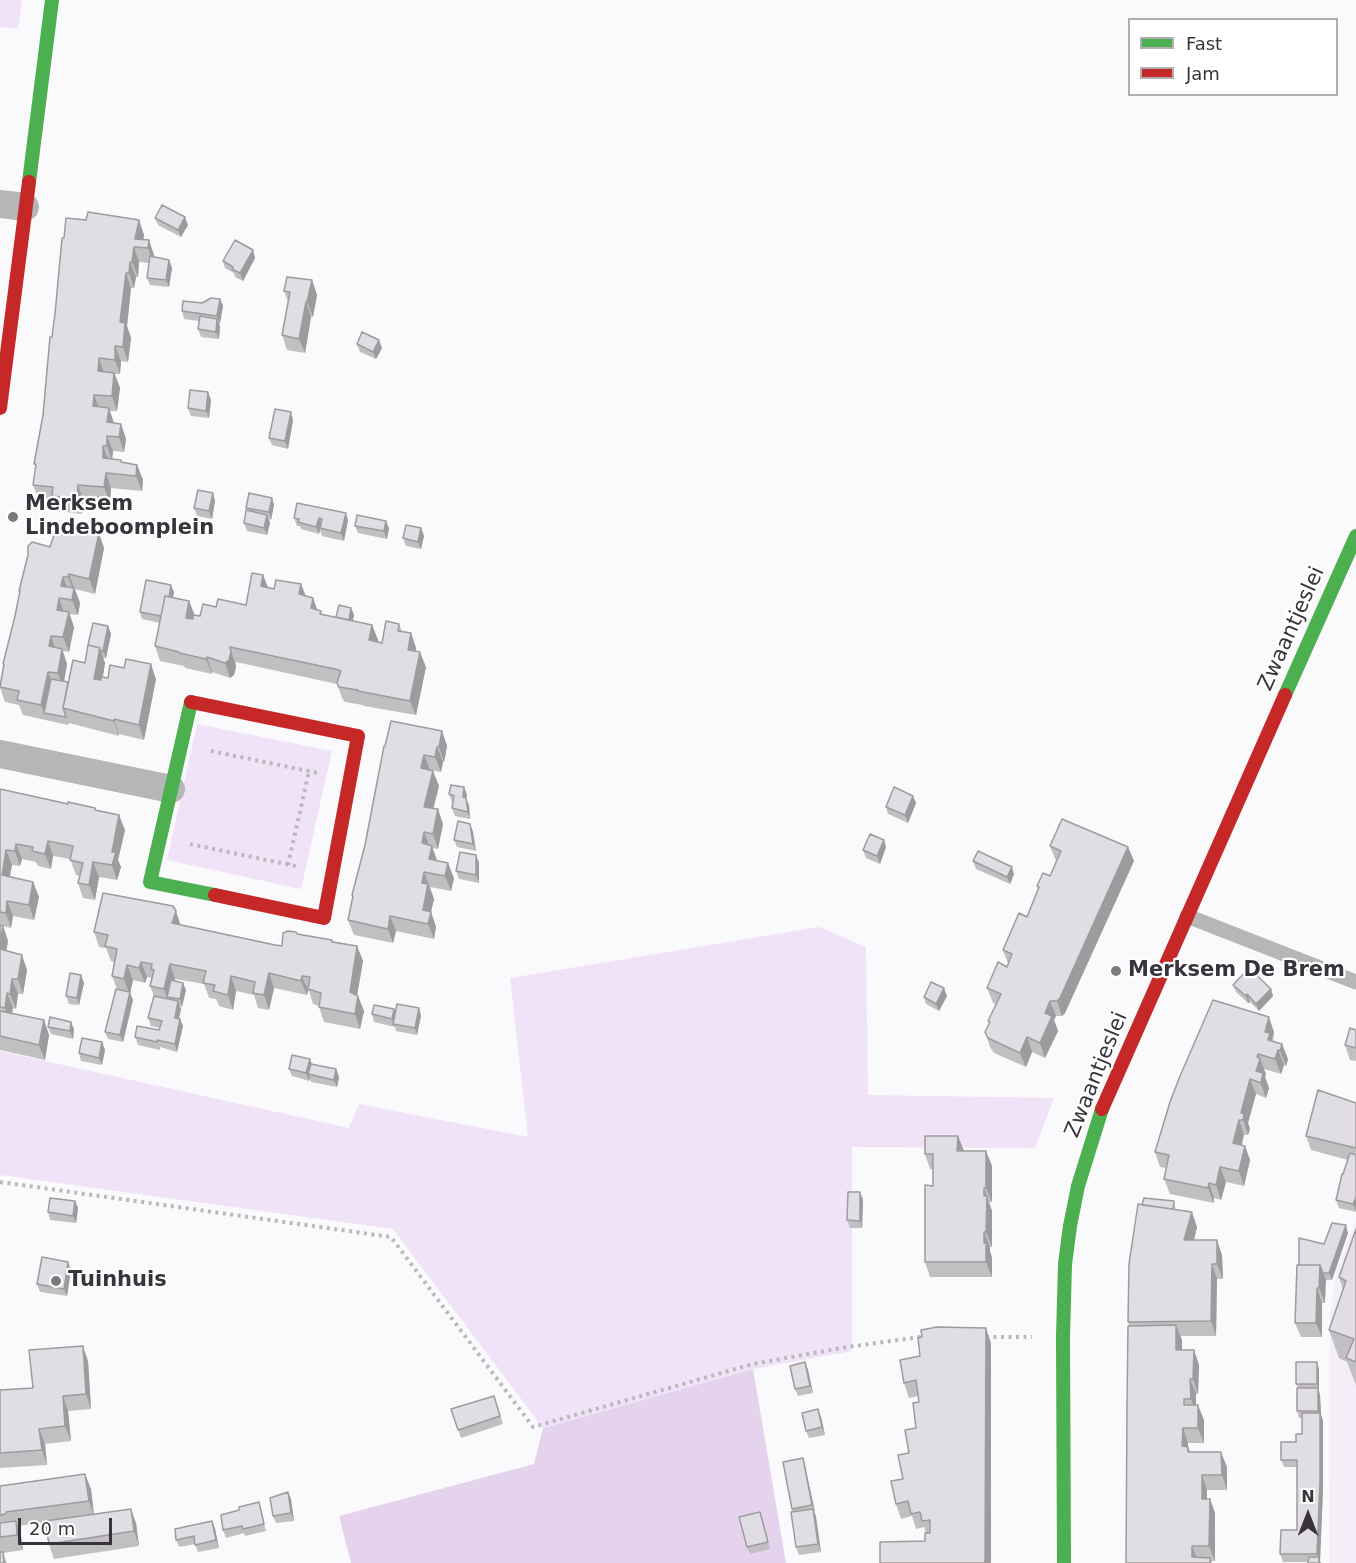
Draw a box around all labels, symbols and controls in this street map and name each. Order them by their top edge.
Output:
legend [1128,18,1338,96]
text: Fast [1186,33,1222,54]
text: Jam [1186,63,1220,84]
place label: Merksem Lindeboomplein [25,492,214,542]
marker: Merksem Lindeboomplein [6,510,20,524]
street label: Zwaantjeslei [1253,563,1331,695]
place label: Merksem De Brem [1128,958,1345,984]
marker: Merksem De Brem [1109,964,1123,978]
street label: Zwaantjeslei [1060,1009,1134,1141]
place label: Tuinhuis [68,1268,167,1294]
marker: Tuinhuis [49,1274,63,1288]
north arrow [1278,1485,1338,1545]
text: N [1301,1487,1315,1506]
scale bar [21,1506,116,1544]
text: 20 m [29,1518,75,1539]

